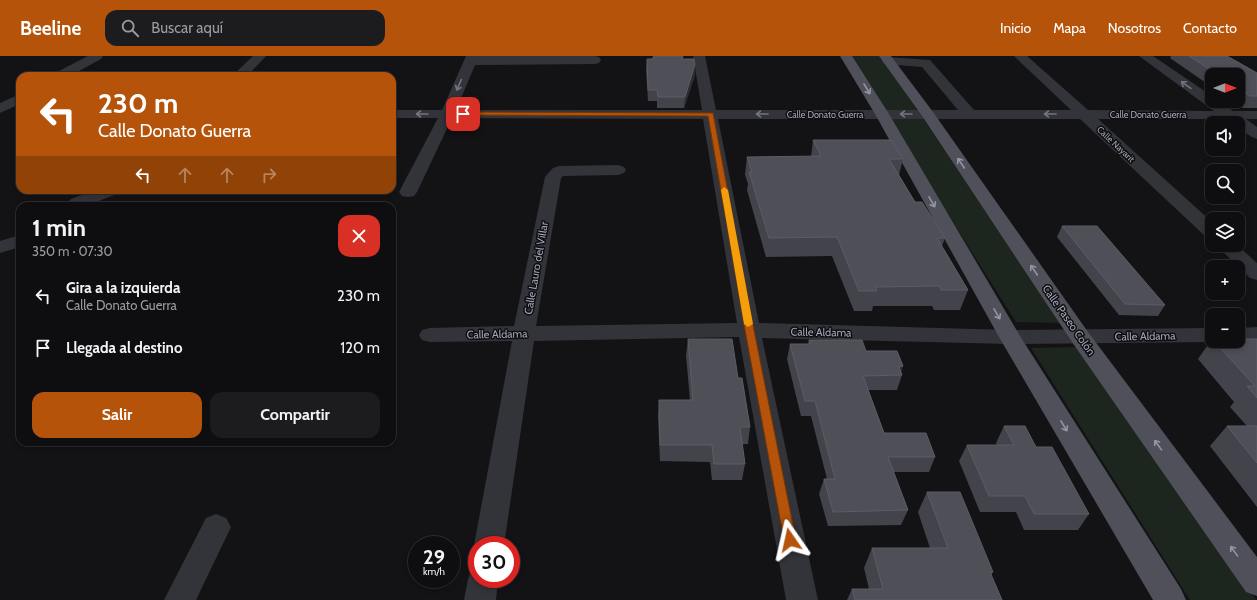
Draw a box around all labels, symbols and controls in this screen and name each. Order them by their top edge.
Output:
search box [105,10,385,46]
text: Beeline [20,17,81,40]
icon: search [119,17,141,39]
text: Buscar aquí [151,19,223,37]
text: Inicio [1000,19,1031,37]
text: Mapa [1053,19,1086,37]
text: Nosotros [1108,19,1161,37]
text: Contacto [1183,19,1237,37]
north arrow [1205,68,1245,108]
map controls [1205,68,1245,348]
one-way arrow [455,78,463,90]
one-way arrow [1181,81,1192,89]
one-way arrow [863,83,871,95]
text: 230 m [98,86,178,120]
icon: left [32,88,84,140]
pin [446,97,480,131]
icon: arrive [452,103,474,125]
street label: Calle Donato Guerra [787,109,864,120]
street label: Calle Donato Guerra [1110,109,1187,120]
one-way arrow [416,110,429,118]
one-way arrow [756,110,769,118]
one-way arrow [1044,110,1057,118]
one-way arrow [900,111,913,118]
button: sound [1205,116,1245,156]
text: Calle Donato Guerra [98,120,251,142]
street label: Calle Nayarit [1095,124,1137,164]
one-way arrow [957,158,965,169]
icon: left [132,164,154,186]
icon: ahead [174,164,196,186]
icon: ahead [216,164,238,186]
icon: right [258,164,280,186]
button: search [1205,164,1245,204]
one-way arrow [929,196,937,208]
button: layers [1205,212,1245,252]
text: 1 min [32,213,86,242]
button: close [338,215,380,257]
street label: Calle Lauro del Villar [521,220,551,316]
text: 350 m · 07:30 [32,243,113,259]
button: + [1205,260,1245,300]
one-way arrow [1030,265,1039,276]
text: Gira a la izquierda [66,279,180,297]
street label: Calle Paseo Colón [1040,282,1098,358]
icon: left [32,285,54,307]
text: 230 m [337,287,380,305]
text: Calle Donato Guerra [66,297,177,313]
one-way arrow [994,308,1002,320]
button: − [1205,308,1245,348]
street label: Calle Aldama [790,324,852,340]
street label: Calle Aldama [466,326,528,342]
street label: Calle Aldama [1114,328,1176,344]
icon: arrive [32,337,54,359]
text: Llegada al destino [66,339,182,357]
text: 120 m [340,339,380,357]
button: Salir [32,392,202,438]
button: Compartir [210,392,380,438]
one-way arrow [1061,420,1069,432]
one-way arrow [1154,440,1162,451]
position arrow [769,519,811,561]
speed limit sign: 30 [468,536,520,588]
text: 29 [423,545,445,569]
one-way arrow [1230,545,1238,556]
text: km/h [423,565,445,578]

